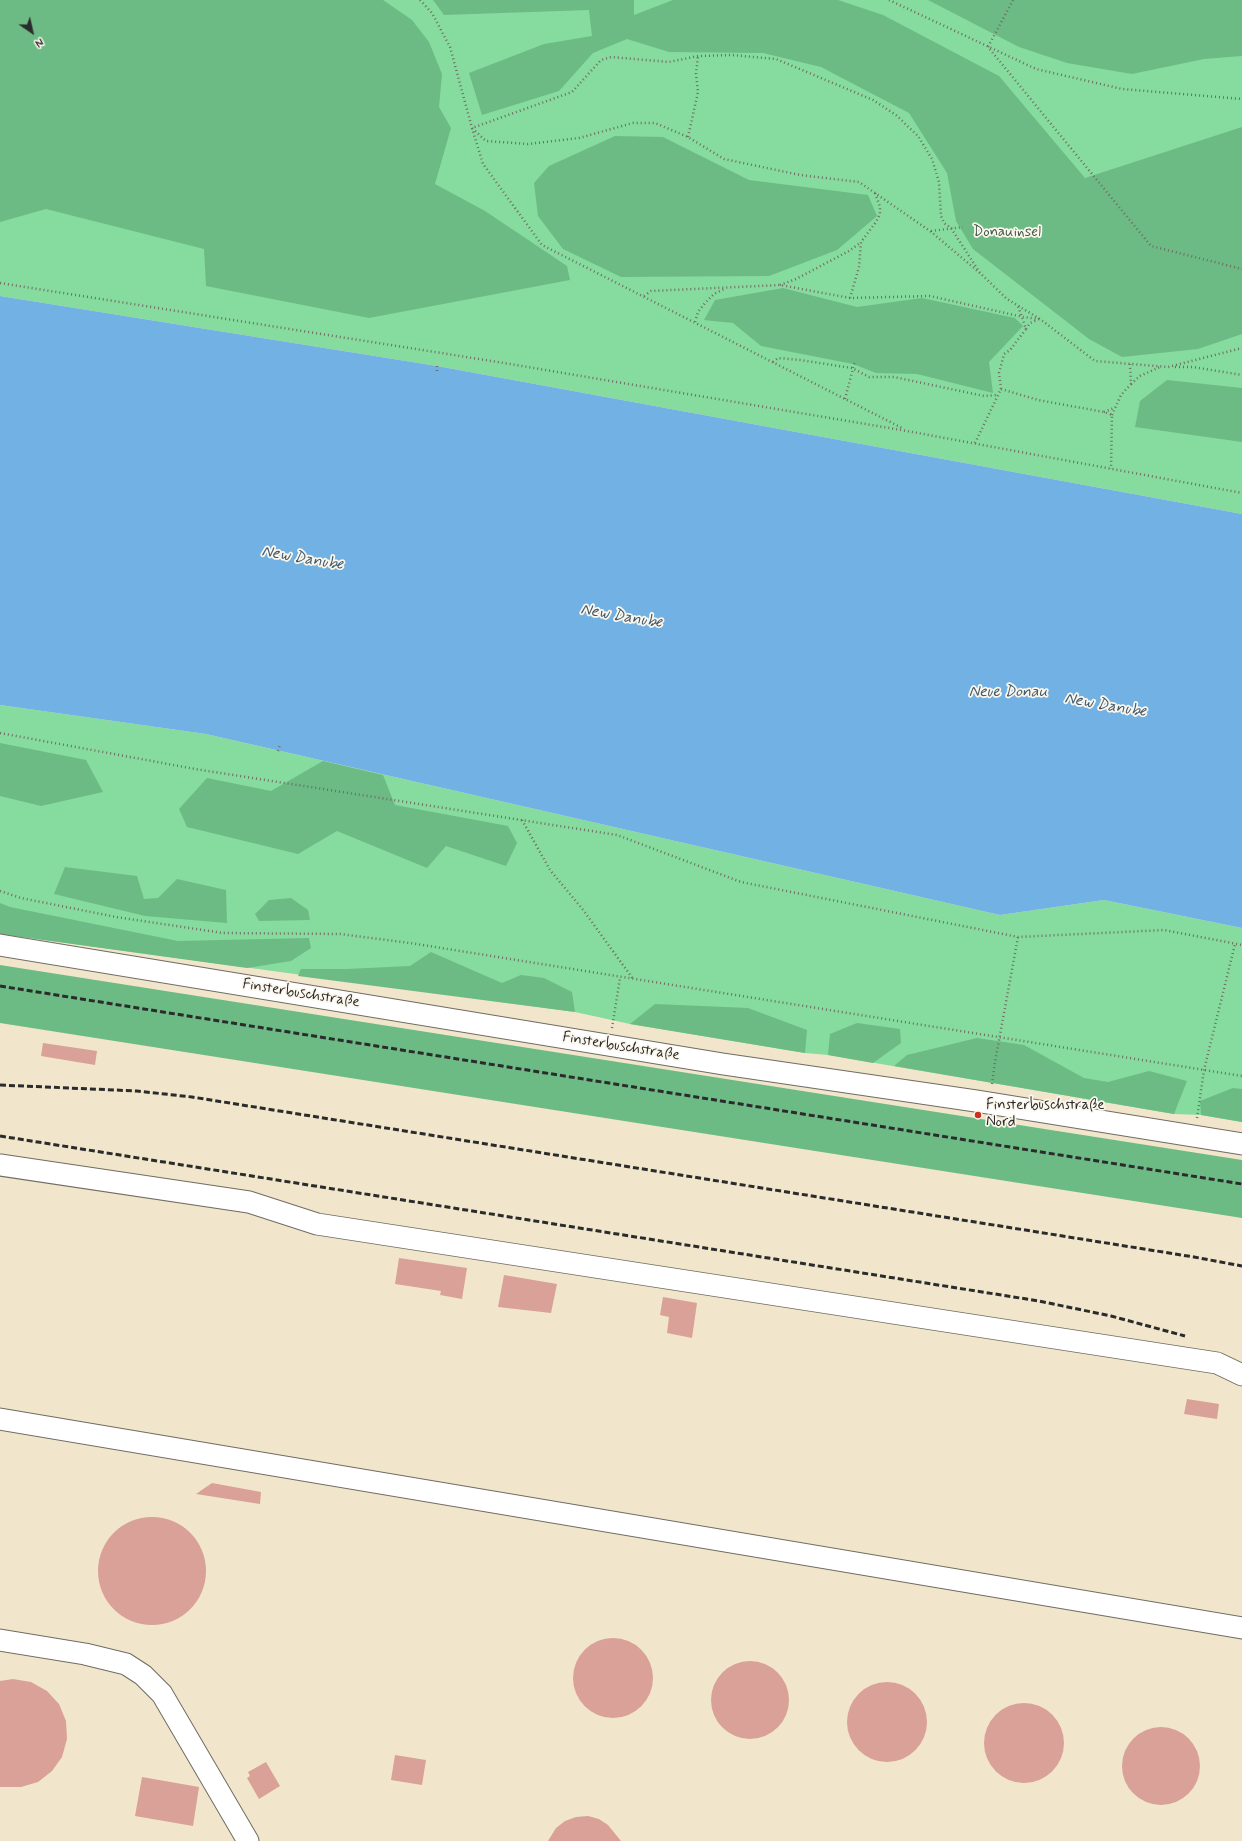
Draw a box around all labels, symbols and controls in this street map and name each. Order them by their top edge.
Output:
north arrow [12,12,52,52]
text: N [32,34,46,50]
park label: Donauinsel [973,224,1041,242]
water label: New Danube [260,542,344,576]
water label: New Danube [579,600,663,634]
water label: Neue Donau [969,683,1047,703]
water label: New Danube [1063,689,1147,723]
street label: Finsterbuschstraße [241,976,361,1012]
street label: Finsterbuschstraße [561,1029,681,1065]
place label: Finsterbuschstraße Nord [986,1097,1105,1132]
marker: Finsterbuschstraße Nord [973,1110,983,1120]

